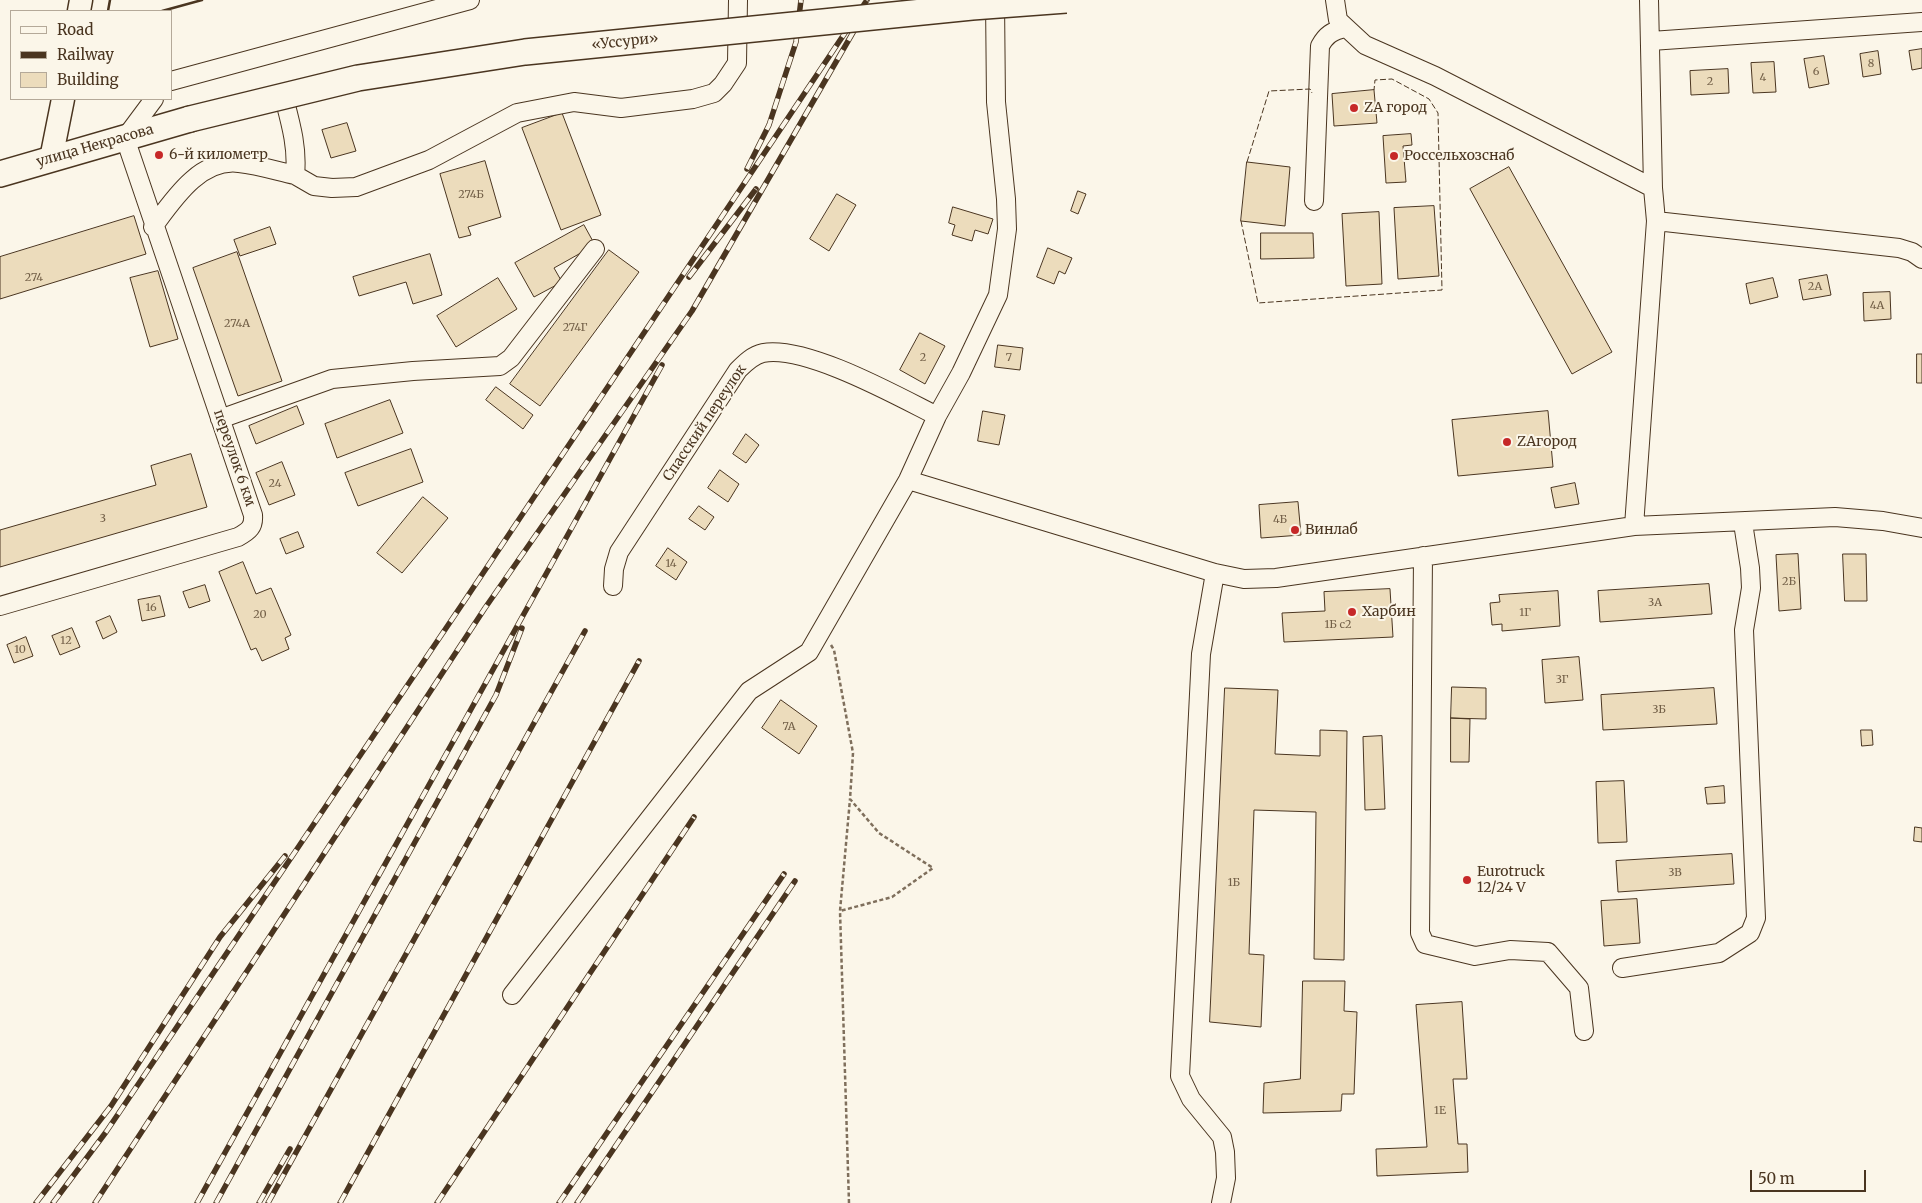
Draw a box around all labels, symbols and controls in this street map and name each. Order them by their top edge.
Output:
legend [10,10,172,100]
text: Road [57,20,93,39]
street label: «Уссури» [591,30,659,54]
text: Railway [57,45,114,64]
house number: 8 [1868,57,1874,71]
house number: 6 [1813,65,1819,79]
text: Building [57,70,119,89]
house number: 4 [1760,71,1766,85]
house number: 2 [1707,75,1713,89]
place label: ZA город [1364,100,1427,116]
marker: ZA город [1348,102,1360,114]
street label: улица Некрасова [35,121,155,171]
place label: 6-й километр [169,147,268,163]
place label: Россельхозснаб [1404,148,1514,164]
marker: 6-й километр [153,149,165,161]
marker: Россельхозснаб [1388,150,1400,162]
house number: 274Б [458,188,484,202]
house number: 274 [25,271,43,285]
house number: 2А [1808,280,1822,294]
house number: 4А [1870,299,1884,313]
house number: 274А [224,317,250,331]
house number: 274Г [563,321,587,335]
house number: 2 [920,351,926,365]
house number: 7 [1006,351,1012,365]
street label: Спасский переулок [660,361,750,485]
street label: переулок 6 км [210,407,258,509]
place label: ZAгород [1517,434,1577,450]
marker: ZAгород [1501,436,1513,448]
house number: 24 [269,477,281,491]
house number: 3 [100,512,106,526]
house number: 4Б [1273,513,1287,527]
place label: Винлаб [1305,522,1358,538]
marker: Винлаб [1289,524,1301,536]
house number: 14 [665,557,677,571]
house number: 2Б [1782,575,1796,589]
house number: 3А [1648,596,1662,610]
house number: 16 [145,601,157,615]
place label: Харбин [1362,604,1416,620]
marker: Харбин [1346,606,1358,618]
house number: 1Г [1519,606,1531,620]
house number: 20 [253,608,267,622]
house number: 1Б с2 [1325,618,1351,632]
house number: 12 [60,634,72,648]
house number: 10 [14,643,26,657]
house number: 3Г [1556,673,1568,687]
house number: 3Б [1652,703,1666,717]
house number: 7А [783,720,795,734]
place label: Eurotruck 12/24 V [1477,864,1545,896]
house number: 3В [1668,866,1682,880]
marker: Eurotruck 12/24 V [1461,874,1473,886]
house number: 1Б [1228,876,1240,890]
house number: 1Е [1434,1104,1446,1118]
scale bar [1752,1160,1868,1192]
text: 50 m [1758,1169,1795,1188]

